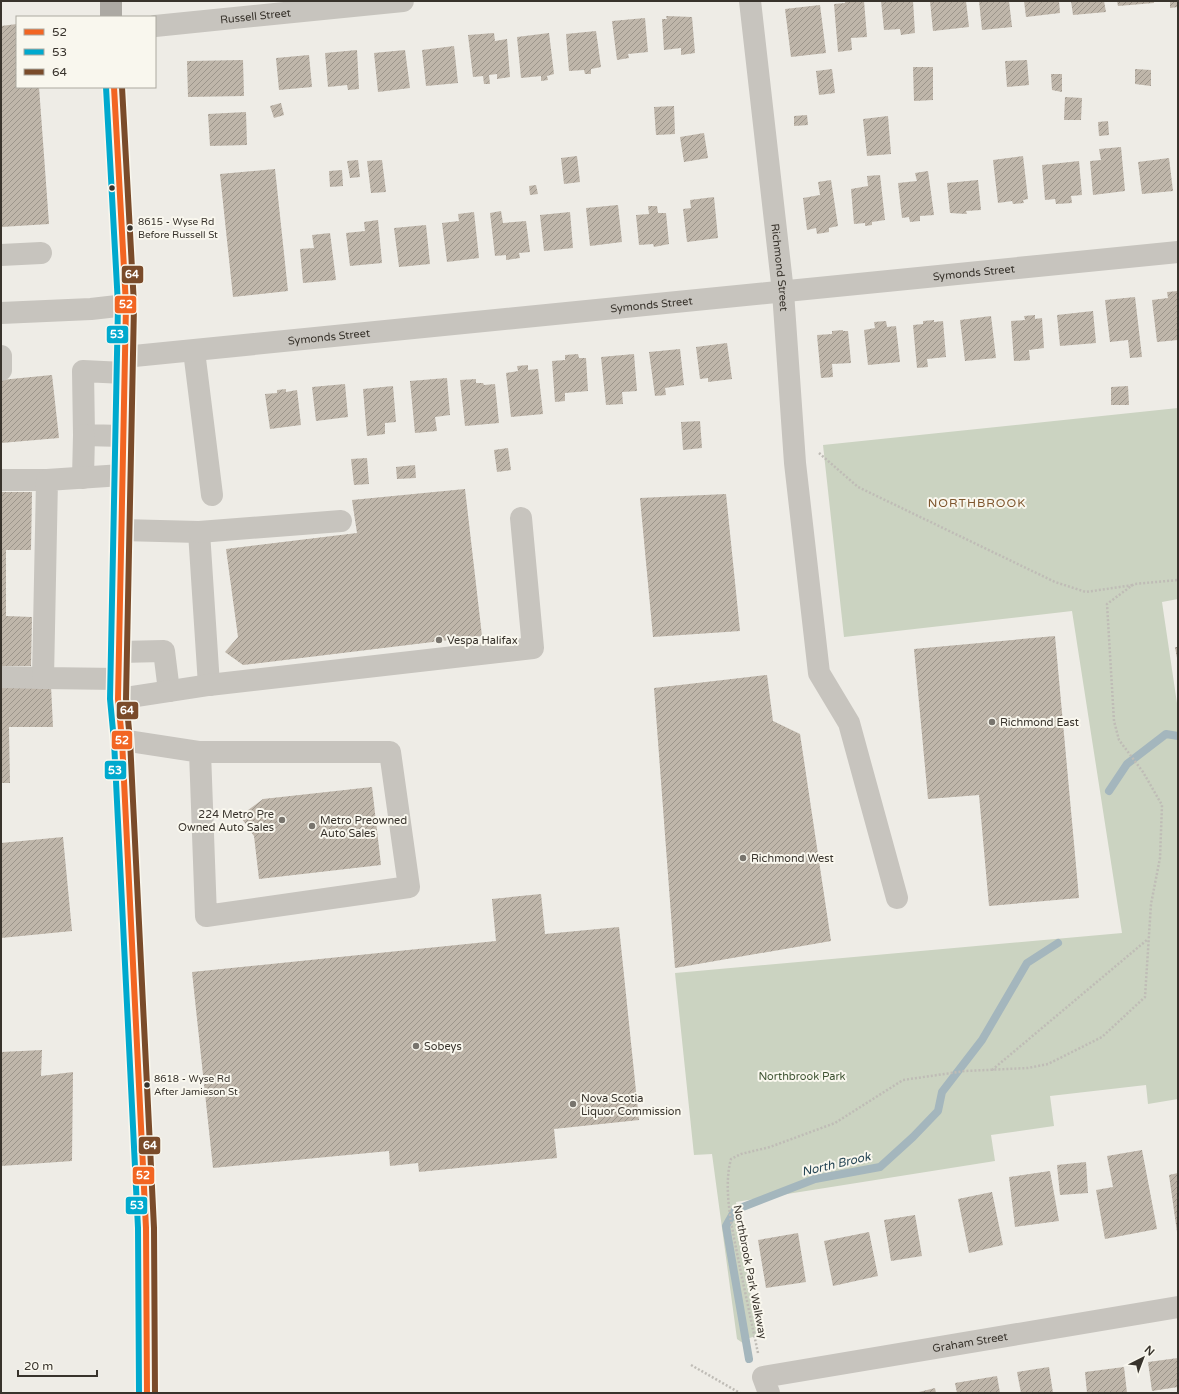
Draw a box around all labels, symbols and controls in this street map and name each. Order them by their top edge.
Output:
street label: Russell Street [219,6,292,26]
legend [16,16,156,88]
text: 52 [52,25,67,39]
text: 53 [52,45,67,59]
text: 64 [52,65,68,79]
unlabelled marker [107,183,117,193]
place label: 8615 - Wyse Rd Before Russell St [138,216,218,241]
marker: 8615 - Wyse Rd Before Russell St [125,223,135,233]
street label: Richmond Street [769,223,791,312]
street label: Symonds Street [932,262,1015,283]
line badge: 64 [121,265,144,284]
text: 64 [125,268,139,281]
street label: Symonds Street [610,294,693,315]
line badge: 52 [114,295,137,314]
text: 52 [119,298,133,311]
line badge: 53 [106,325,129,344]
street label: Symonds Street [287,326,371,347]
text: 53 [110,328,124,341]
district label: NORTHBROOK [928,496,1026,510]
place label: Vespa Halifax [447,634,518,647]
marker: Vespa Halifax [434,635,444,645]
line badge: 64 [116,701,139,720]
text: 64 [120,704,134,717]
place label: Richmond East [1000,716,1079,729]
marker: Richmond East [987,717,997,727]
line badge: 52 [111,730,133,750]
text: 52 [115,734,129,747]
line badge: 53 [104,760,127,780]
text: 53 [108,764,122,777]
place label: 224 Metro Pre Owned Auto Sales [178,808,274,834]
place label: Metro Preowned Auto Sales [320,814,407,840]
marker: 224 Metro Pre Owned Auto Sales [277,815,287,825]
marker: Metro Preowned Auto Sales [307,821,317,831]
place label: Richmond West [751,852,834,865]
marker: Richmond West [738,853,748,863]
place label: Sobeys [424,1040,462,1053]
marker: Sobeys [411,1041,421,1051]
park label: Northbrook Park [758,1070,846,1083]
place label: 8618 - Wyse Rd After Jamieson St [154,1073,238,1098]
marker: 8618 - Wyse Rd After Jamieson St [142,1080,152,1090]
place label: Nova Scotia Liquor Commission [581,1092,681,1118]
marker: Nova Scotia Liquor Commission [568,1099,578,1109]
line badge: 64 [138,1136,161,1155]
text: 64 [143,1139,157,1152]
water label: North Brook [800,1149,873,1179]
line badge: 52 [132,1166,155,1185]
text: 52 [136,1169,150,1182]
line badge: 53 [125,1196,148,1215]
text: 53 [130,1199,144,1212]
street label: Northbrook Park Walkway [731,1204,769,1340]
street label: Graham Street [931,1329,1009,1355]
north arrow [1123,1338,1163,1378]
text: N [1142,1343,1157,1359]
scale bar [18,1352,97,1378]
text: 20 m [24,1359,53,1373]

